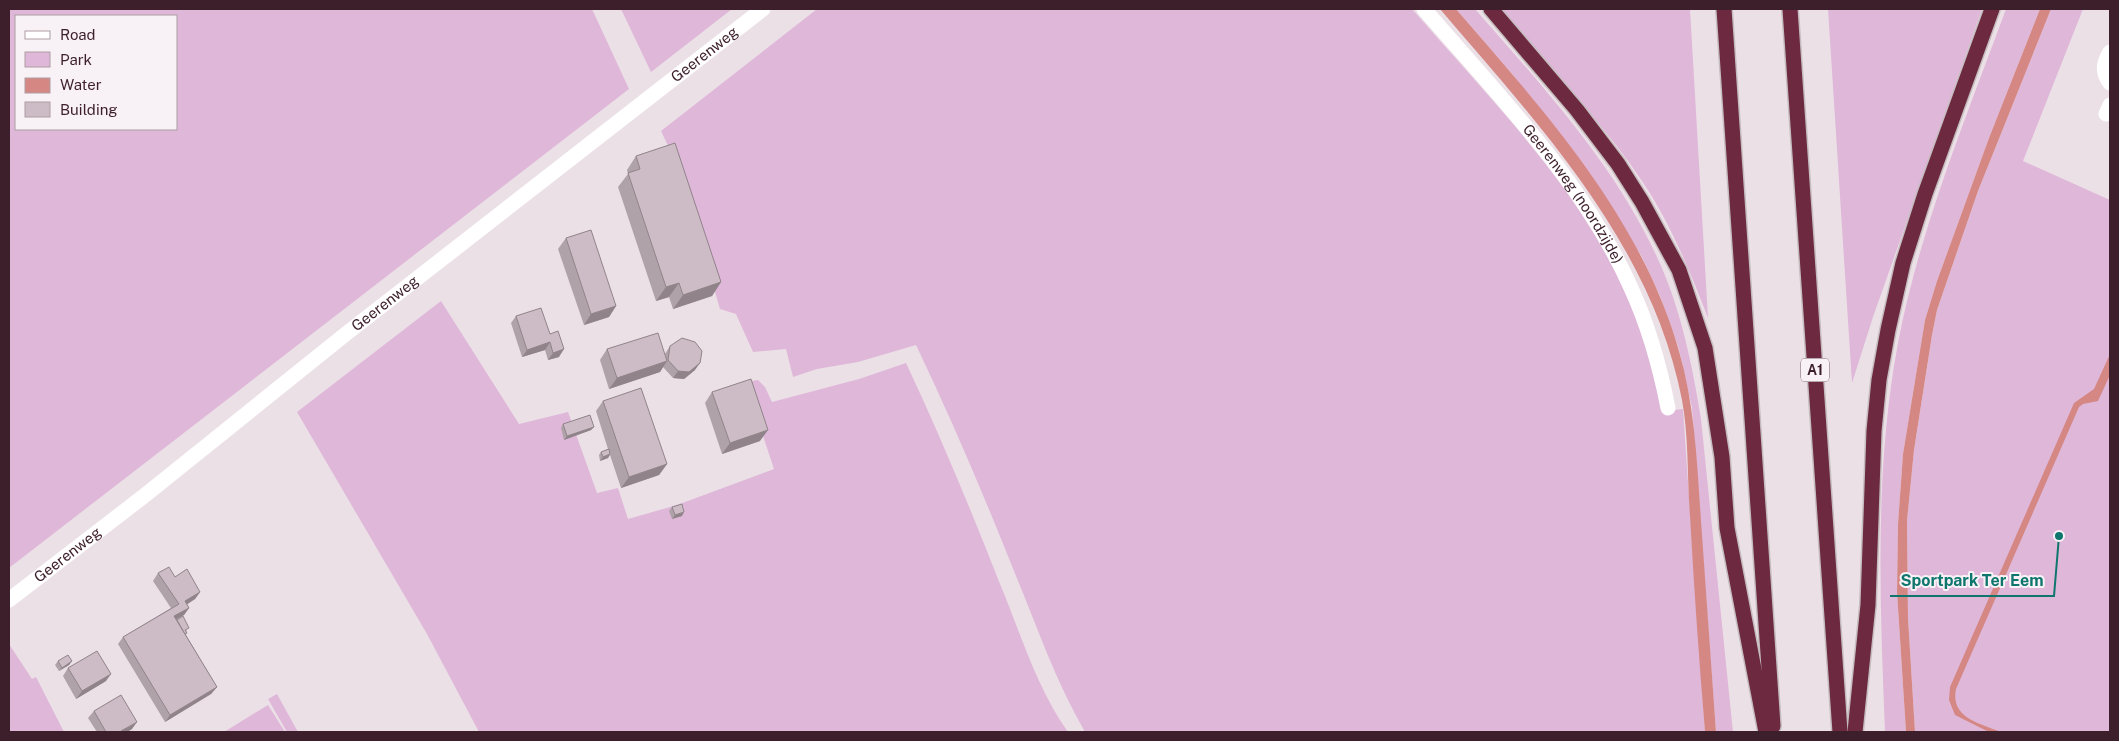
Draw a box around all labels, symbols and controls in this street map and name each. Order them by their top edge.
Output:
legend [15,15,178,130]
street label: Geerenweg [667,23,741,85]
text: Road [60,26,96,43]
text: Park [60,51,92,68]
text: Water [60,76,102,93]
text: Building [60,101,118,118]
street label: Geerenweg (noordzijde) [1520,121,1627,266]
street label: Geerenweg [348,272,422,334]
road number: A1 [1801,358,1829,382]
street label: Geerenweg [30,523,104,586]
callout: Sportpark Ter Eem [1890,565,2054,596]
text: Sportpark Ter Eem [1900,571,2044,590]

